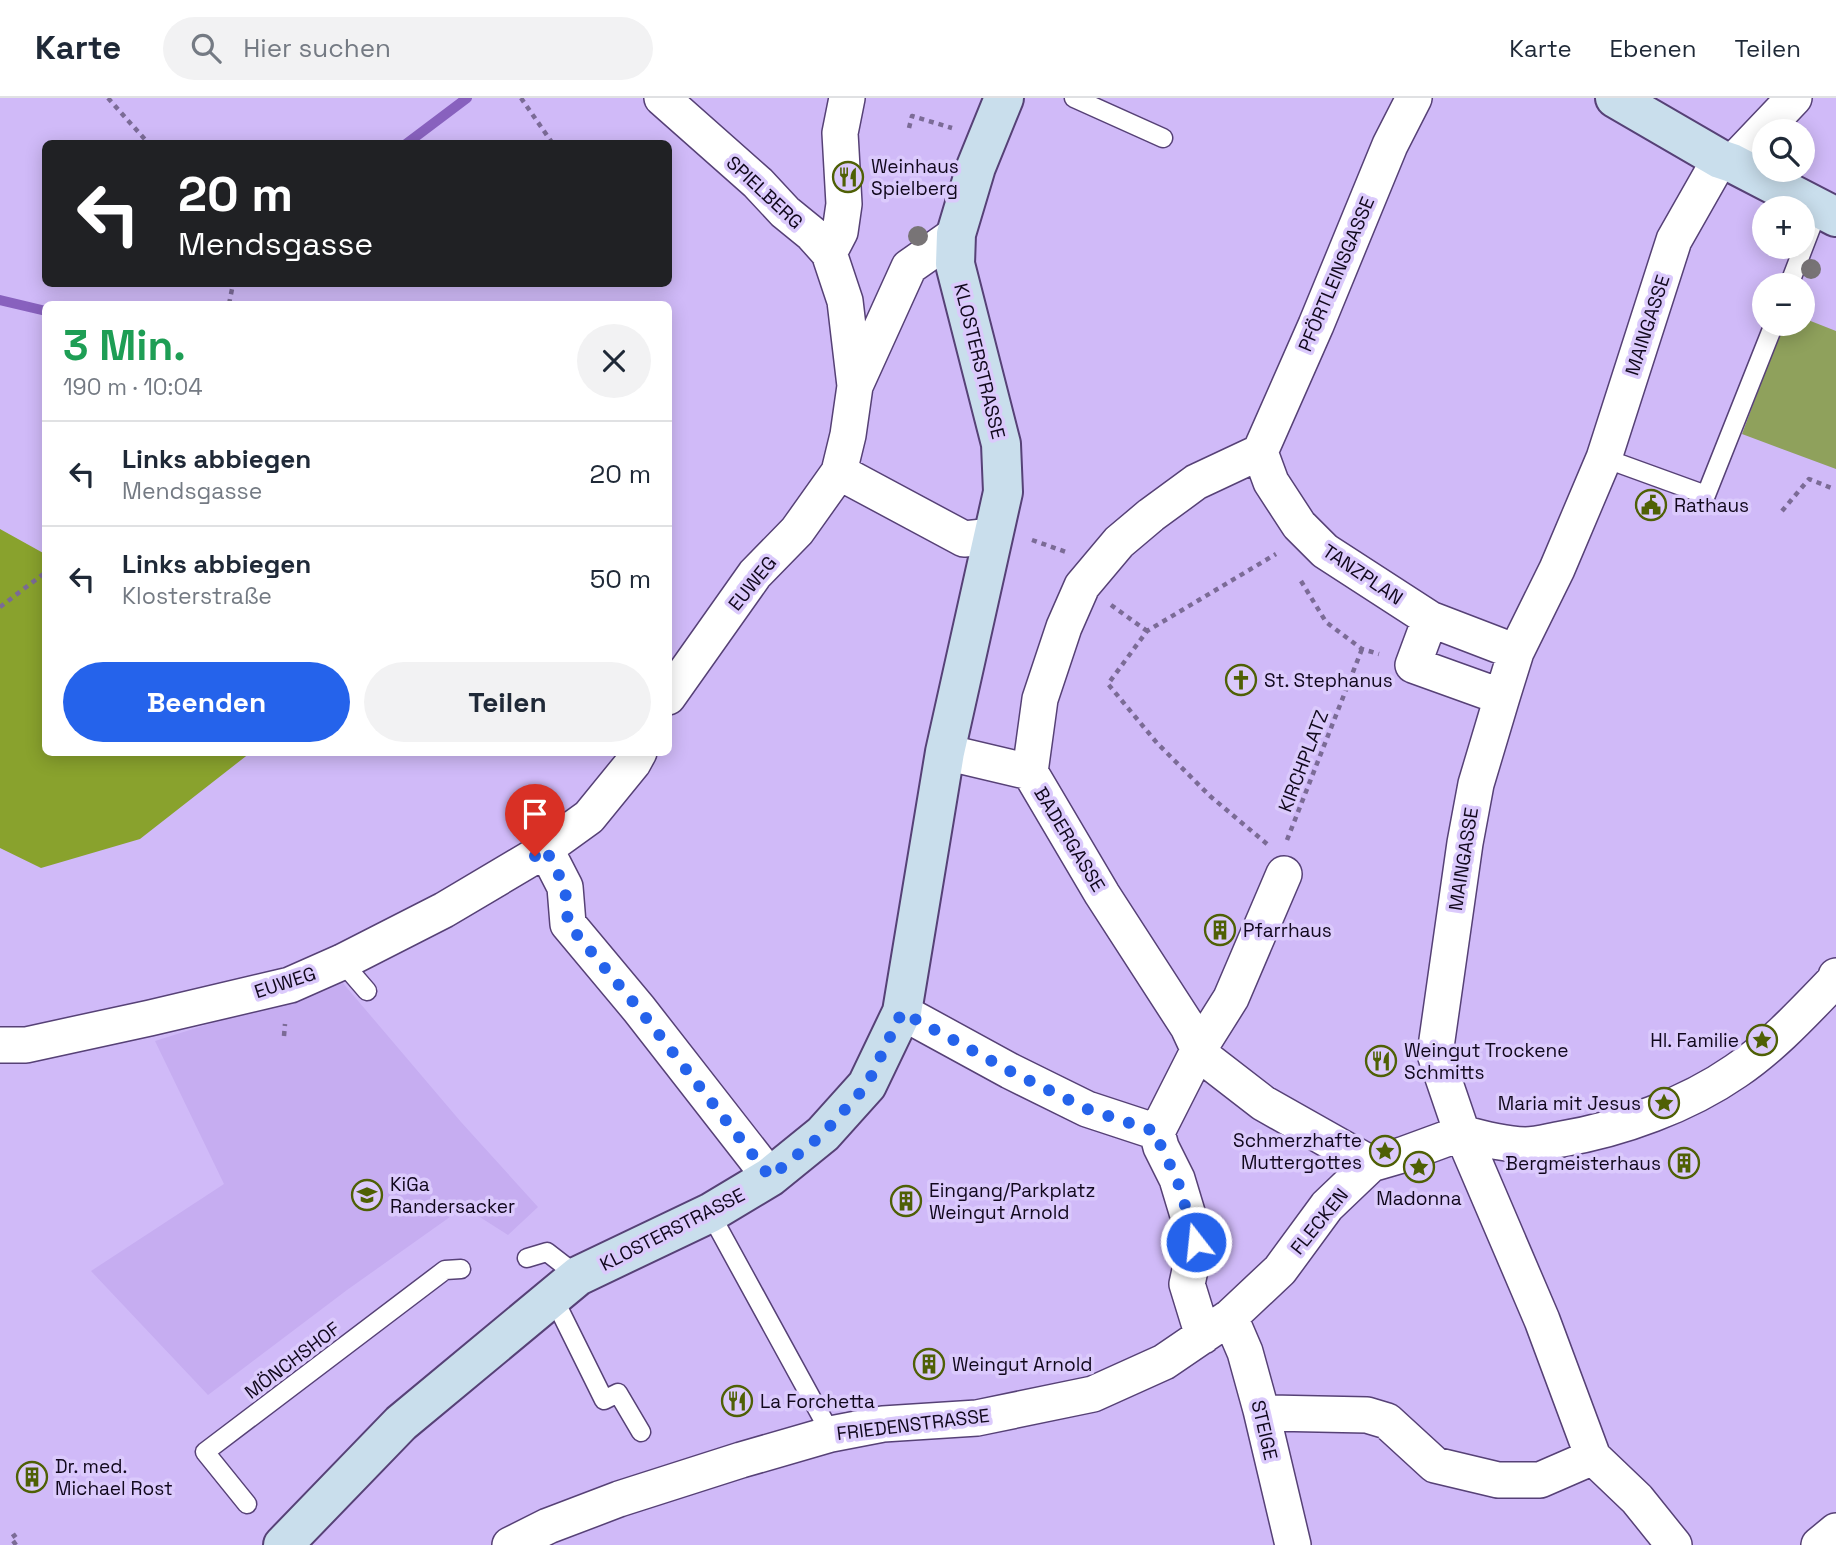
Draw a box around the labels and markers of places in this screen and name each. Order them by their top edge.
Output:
place label: Weinhaus Spielberg [871,154,959,201]
restaurant icon: Weinhaus Spielberg [831,160,865,194]
public building icon: Rathaus [1634,488,1668,522]
place label: Rathaus [1674,493,1749,518]
church icon: St. Stephanus [1224,663,1258,697]
place label: St. Stephanus [1264,668,1393,693]
pin [505,784,565,856]
building icon: Pfarrhaus [1203,913,1237,947]
place label: Pfarrhaus [1243,918,1332,943]
place icon: Hl. Familie [1745,1023,1779,1057]
place label: Hl. Familie [1650,1028,1739,1053]
place label: Weingut Trockene Schmitts [1404,1038,1568,1085]
restaurant icon: Weingut Trockene Schmitts [1364,1044,1398,1078]
place icon: Maria mit Jesus [1647,1086,1681,1120]
place label: Maria mit Jesus [1498,1091,1641,1116]
place label: Schmerzhafte Muttergottes [1233,1128,1362,1175]
place icon: Schmerzhafte Muttergottes [1368,1134,1402,1168]
building icon: Bergmeisterhaus [1667,1146,1701,1180]
place icon: Madonna [1402,1150,1436,1184]
place label: Bergmeisterhaus [1505,1151,1661,1176]
place label: KiGa Randersacker [390,1172,515,1219]
school or university icon: KiGa Randersacker [350,1178,384,1212]
place label: Eingang/Parkplatz Weingut Arnold [929,1178,1095,1225]
building icon: Eingang/Parkplatz Weingut Arnold [889,1184,923,1218]
place label: Madonna [1376,1186,1462,1211]
building icon: Weingut Arnold [912,1347,946,1381]
place label: Weingut Arnold [952,1352,1093,1377]
restaurant icon: La Forchetta [720,1384,754,1418]
place label: La Forchetta [760,1389,875,1414]
place label: Dr. med. Michael Rost [55,1454,173,1501]
building icon: Dr. med. Michael Rost [15,1460,49,1494]

